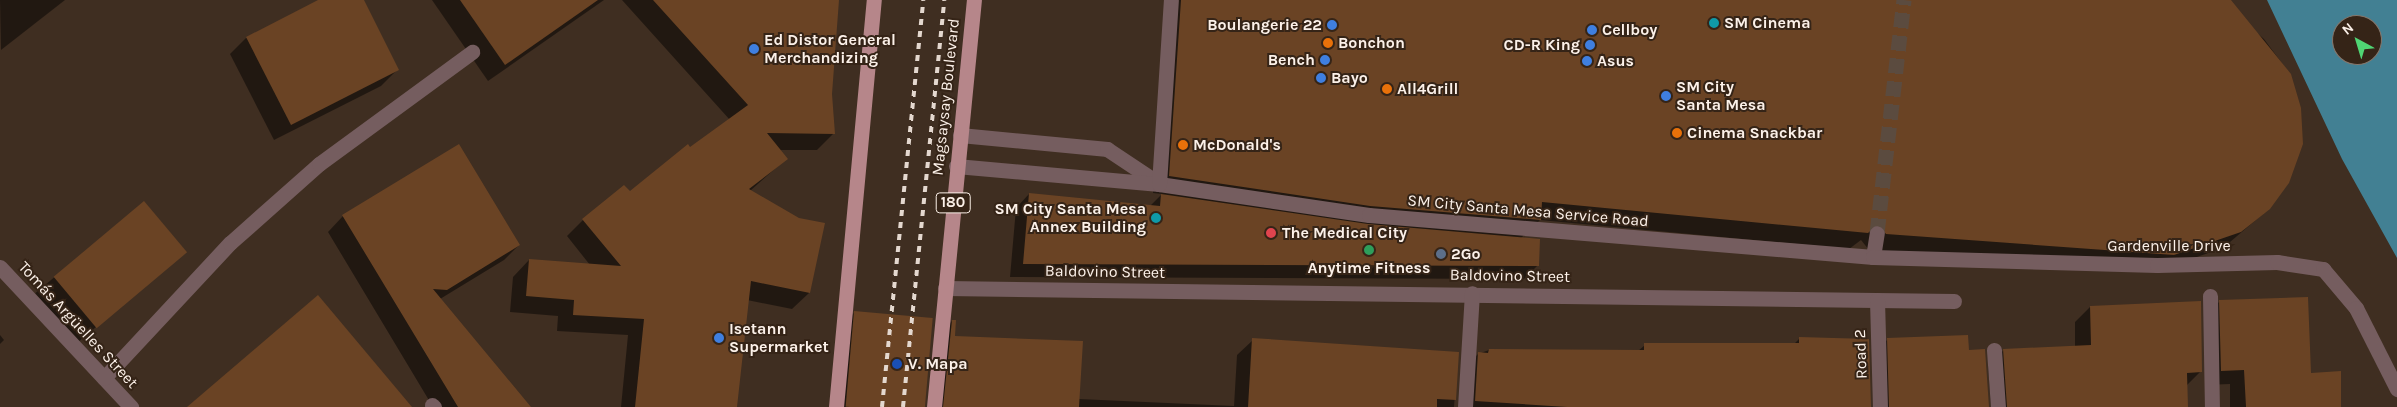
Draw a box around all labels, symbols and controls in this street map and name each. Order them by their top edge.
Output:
place label: SM Cinema [1724,13,1811,33]
place label: Boulangerie 22 [1207,15,1322,35]
north arrow [2332,15,2382,65]
marker: SM Cinema [1708,17,1720,29]
street label: Magsaysay Boulevard [928,18,964,176]
marker: Boulangerie 22 [1326,19,1338,31]
text: N [2339,19,2357,39]
place label: Cellboy [1602,20,1657,40]
marker: Cellboy [1586,24,1598,36]
place label: Ed Distor General Merchandizing [764,30,896,68]
place label: Bonchon [1338,33,1405,53]
place label: CD-R King [1504,35,1580,55]
marker: Bonchon [1322,37,1334,49]
marker: CD-R King [1584,39,1596,51]
marker: Ed Distor General Merchandizing [748,43,760,55]
place label: Bench [1268,50,1315,70]
place label: Asus [1597,51,1634,71]
marker: Bench [1319,54,1331,66]
marker: Asus [1581,55,1593,67]
place label: Bayo [1331,68,1368,88]
marker: Bayo [1315,72,1327,84]
place label: SM City Santa Mesa [1676,77,1766,115]
place label: All4Grill [1397,79,1458,99]
marker: All4Grill [1381,83,1393,95]
marker: SM City Santa Mesa [1660,90,1672,102]
place label: Cinema Snackbar [1687,123,1822,143]
marker: Cinema Snackbar [1671,127,1683,139]
place label: McDonald's [1193,135,1281,155]
marker: McDonald's [1177,139,1189,151]
road number: 180 [936,190,970,216]
street label: SM City Santa Mesa Service Road [1407,191,1649,231]
place label: SM City Santa Mesa Annex Building [994,199,1146,237]
marker: SM City Santa Mesa Annex Building [1150,212,1162,224]
place label: The Medical City [1282,223,1407,243]
marker: The Medical City [1264,226,1278,240]
street label: Gardenville Drive [2107,236,2231,256]
marker: Anytime Fitness [1363,244,1375,256]
place label: 2Go [1451,244,1481,264]
marker: 2Go [1435,248,1447,260]
street label: Tomás Argüelles Street [14,258,142,392]
place label: Anytime Fitness [1308,258,1430,278]
street label: Baldovino Street [1045,261,1165,283]
street label: Baldovino Street [1450,265,1570,287]
place label: Isetann Supermarket [729,319,829,357]
street label: Road 2 [1851,329,1871,379]
marker: Isetann Supermarket [713,332,725,344]
place label: V. Mapa [908,354,968,374]
marker: V. Mapa [890,357,904,371]

